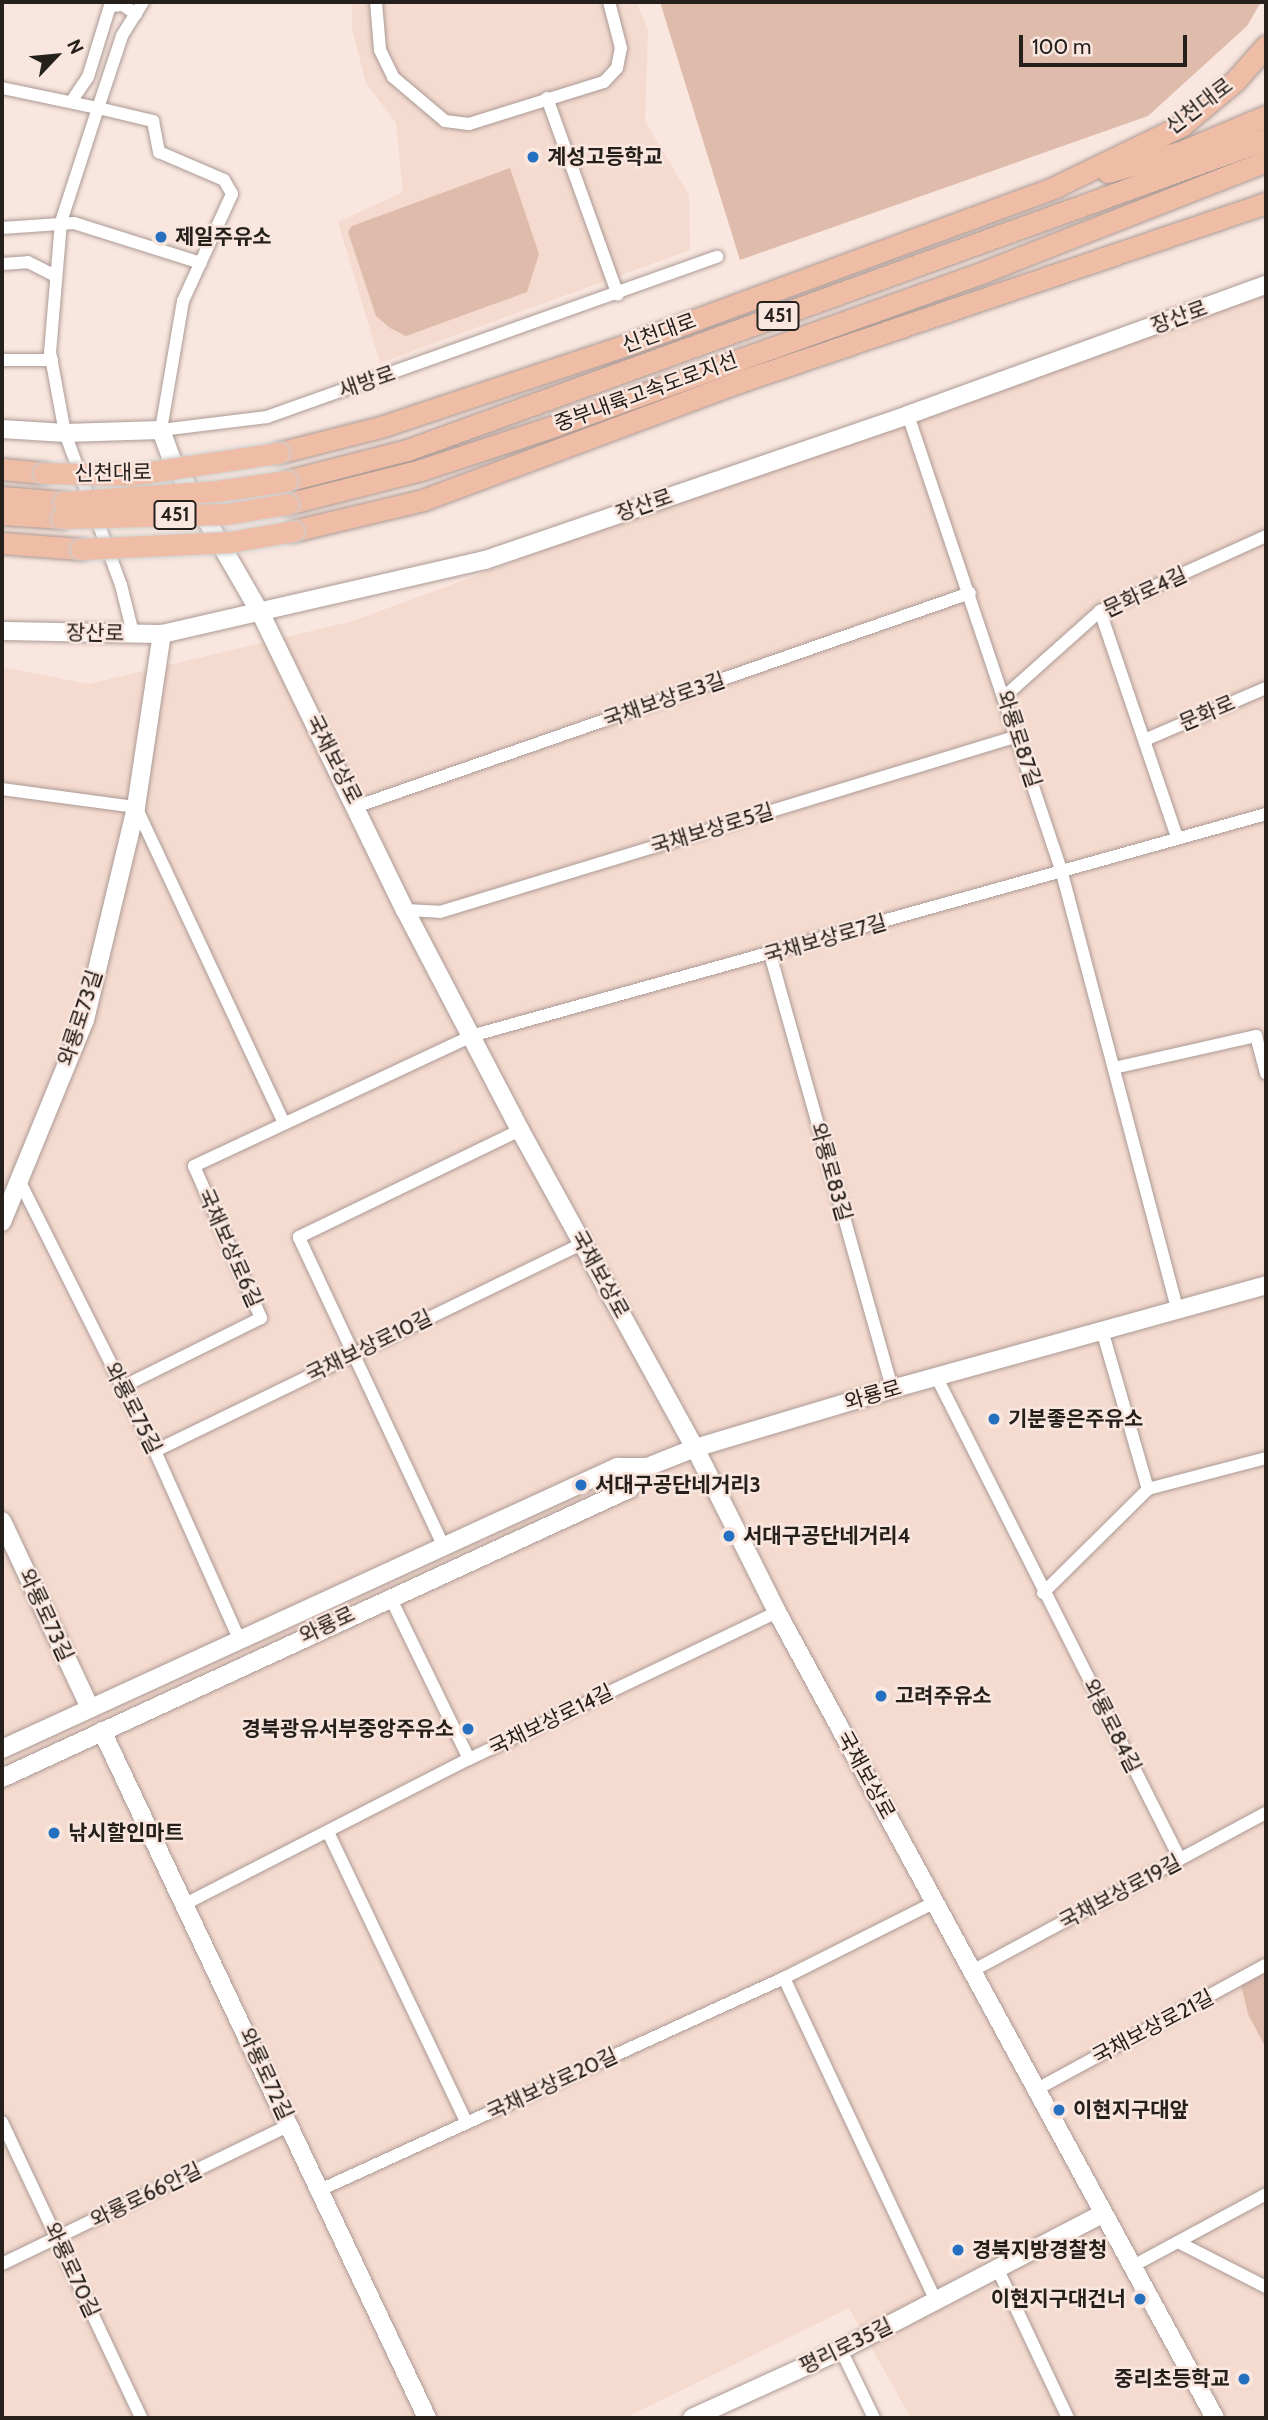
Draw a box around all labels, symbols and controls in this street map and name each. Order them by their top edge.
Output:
north arrow [21,21,91,91]
scale bar [1023,21,1191,65]
text: 100 m [1032,34,1091,59]
text: N [62,35,89,58]
street label: 신천대로 [1161,73,1237,139]
place label: 계성고등학교 [547,144,663,170]
marker: 계성고등학교 [525,149,541,165]
place label: 제일주유소 [175,224,272,250]
marker: 제일주유소 [153,229,169,245]
street label: 장산로 [1147,295,1211,339]
road number: 451 [755,300,801,332]
street label: 신천대로 [618,308,700,358]
street label: 중부내륙고속도로지선 [551,347,741,437]
street label: 새방로 [335,361,399,403]
street label: 신천대로 [74,460,152,486]
street label: 장산로 [612,484,676,526]
road number: 451 [152,500,198,530]
street label: 문화로4길 [1099,562,1191,622]
street label: 장산로 [66,620,124,646]
street label: 국채보상로3길 [600,667,728,733]
street label: 와룡로87길 [991,687,1047,791]
street label: 문화로 [1175,690,1239,736]
street label: 국채보상로 [301,710,367,808]
street label: 국채보상로5길 [647,798,777,860]
street label: 국채보상로7길 [761,909,889,969]
street label: 와룡로73길 [53,967,107,1069]
street label: 와룡로83길 [805,1120,857,1224]
street label: 국채보상로6길 [192,1184,268,1312]
street label: 국채보상로 [566,1226,634,1322]
street label: 국채보상로10길 [302,1305,436,1387]
street label: 와룡로75길 [99,1358,167,1458]
street label: 와룡로 [842,1375,904,1415]
place label: 기분좋은주유소 [1008,1406,1143,1432]
marker: 기분좋은주유소 [986,1411,1002,1427]
place label: 서대구공단네거리3 [595,1472,761,1498]
marker: 서대구공단네거리3 [573,1477,589,1493]
place label: 서대구공단네거리4 [743,1523,911,1549]
marker: 서대구공단네거리4 [721,1528,737,1544]
street label: 와룡로73길 [14,1565,78,1665]
street label: 와룡로 [295,1601,359,1649]
street label: 와룡로84길 [1078,1675,1146,1777]
street label: 국채보상로14길 [485,1679,617,1761]
place label: 고려주유소 [895,1683,992,1709]
marker: 고려주유소 [873,1688,889,1704]
place label: 경북광유서부중앙주유소 [241,1716,454,1742]
marker: 경북광유서부중앙주유소 [460,1721,476,1737]
street label: 국채보상로 [832,1727,900,1823]
place label: 낚시할인마트 [68,1820,184,1846]
marker: 낚시할인마트 [46,1825,62,1841]
street label: 국채보상로19길 [1055,1849,1185,1935]
street label: 국채보상로21길 [1088,1984,1218,2070]
street label: 와룡로72길 [234,2024,298,2124]
street label: 국채보상로20길 [483,2043,621,2125]
place label: 이현지구대앞 [1073,2097,1189,2123]
marker: 이현지구대앞 [1051,2102,1067,2118]
street label: 와룡로66안길 [86,2157,206,2233]
street label: 와룡로70길 [39,2218,105,2322]
place label: 경북지방경찰청 [972,2237,1107,2263]
marker: 경북지방경찰청 [950,2242,966,2258]
place label: 이현지구대건너 [991,2286,1126,2312]
marker: 이현지구대건너 [1132,2291,1148,2307]
street label: 평리로35길 [796,2313,896,2379]
place label: 중리초등학교 [1114,2366,1230,2392]
marker: 중리초등학교 [1236,2371,1252,2387]

